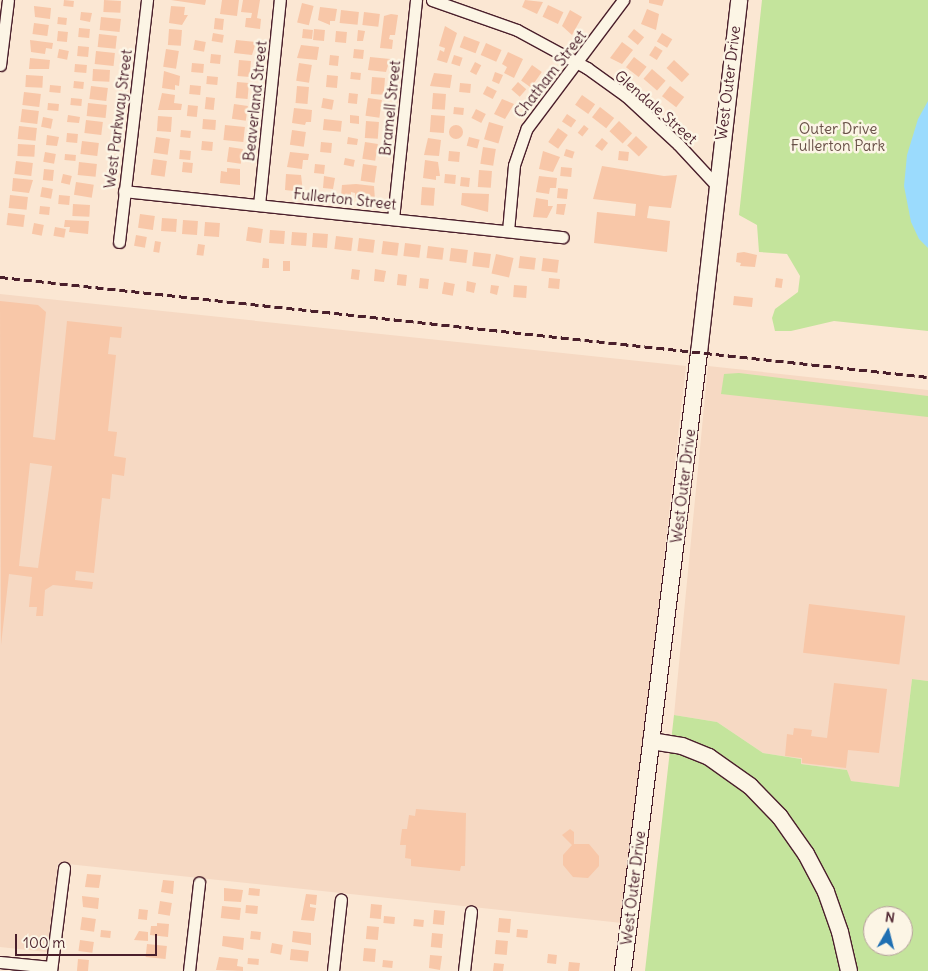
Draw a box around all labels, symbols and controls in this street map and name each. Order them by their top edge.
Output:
street label: West Outer Drive [712,25,744,141]
street label: Chatham Street [510,27,590,121]
street label: Beaverland Street [240,40,270,162]
street label: West Parkway Street [101,48,135,190]
street label: Bramell Street [376,59,404,157]
street label: Glendale Street [611,66,701,148]
park label: Outer Drive Fullerton Park [791,119,885,154]
street label: Fullerton Street [293,185,397,213]
street label: West Outer Drive [667,428,699,544]
street label: West Outer Drive [617,830,649,946]
north arrow [863,906,913,956]
text: N [884,908,896,927]
scale bar [18,924,160,956]
text: 100 m [23,933,65,952]

